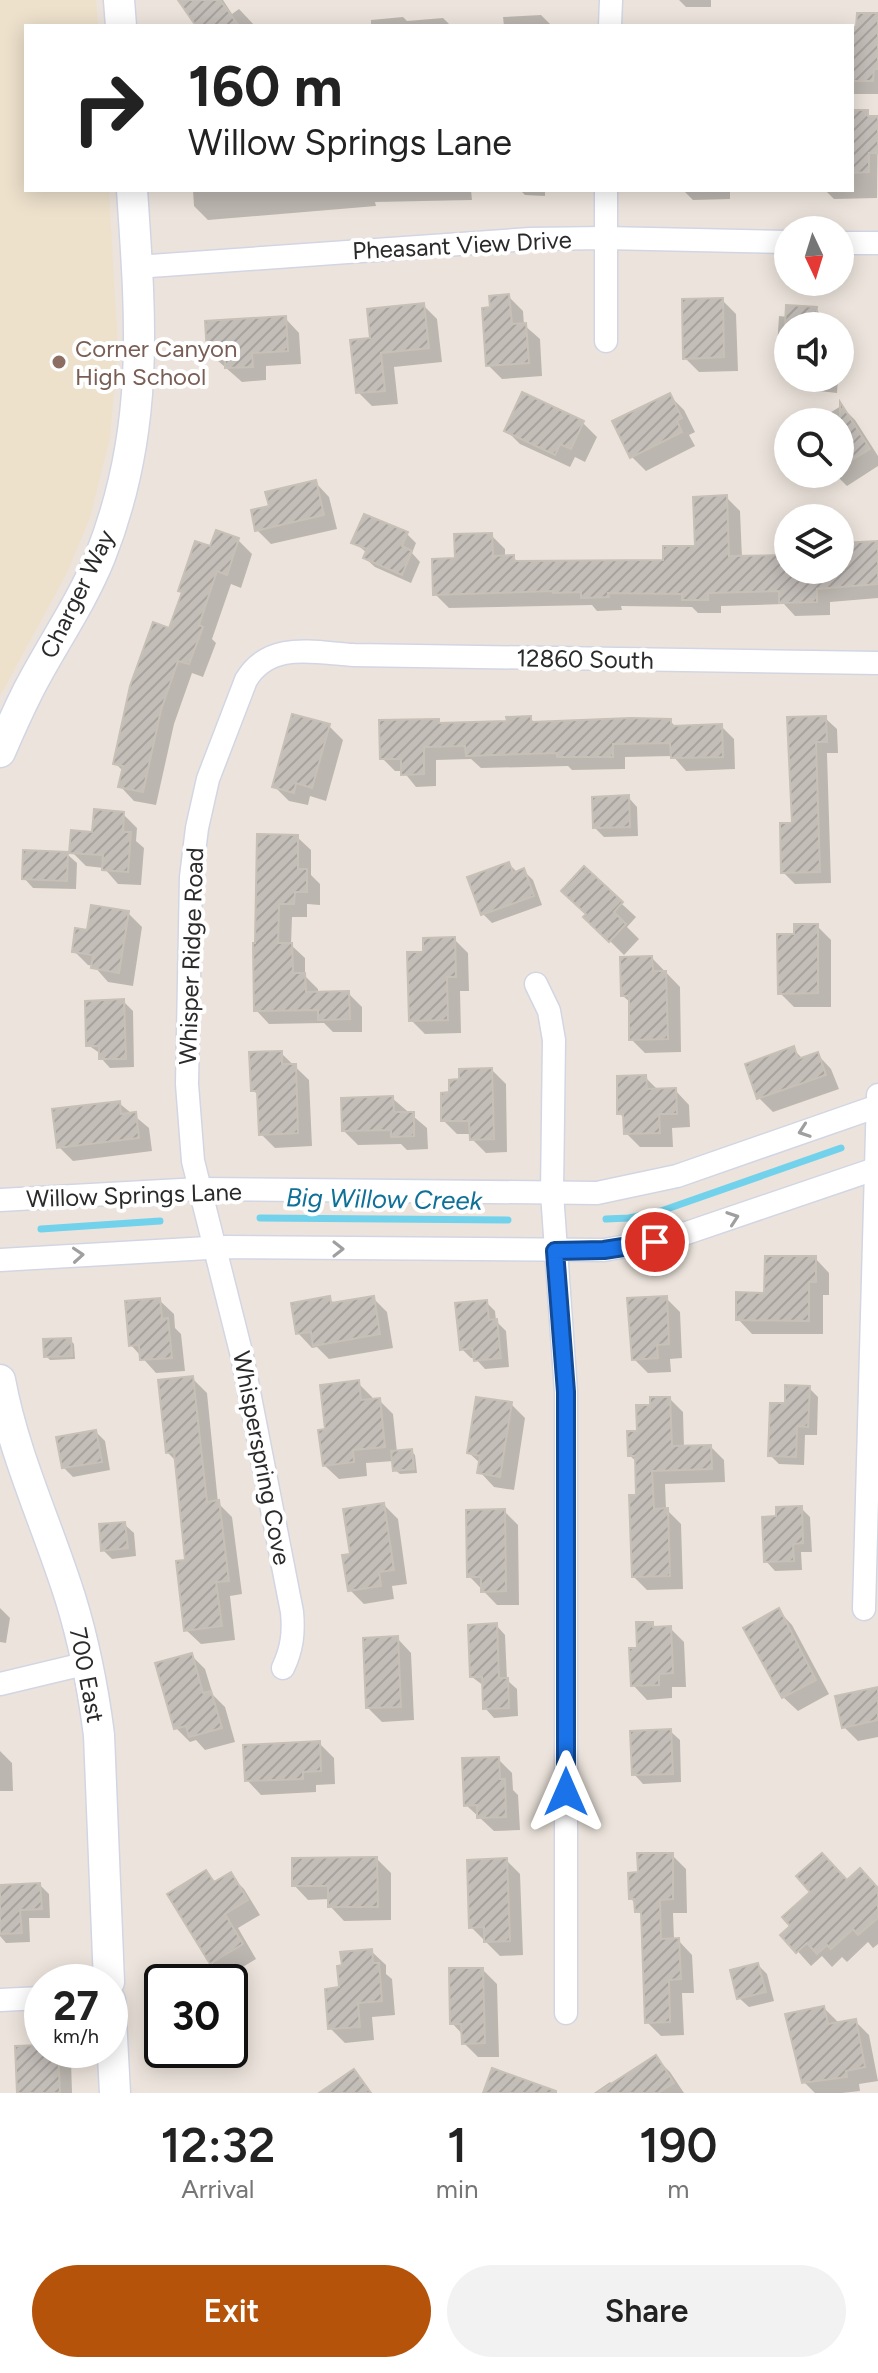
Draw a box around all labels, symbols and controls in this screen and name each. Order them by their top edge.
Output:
text: 160 m [188,53,343,120]
icon: right [56,56,160,160]
text: Willow Springs Lane [188,121,512,164]
north arrow [774,216,854,296]
map controls [774,216,854,584]
street label: Pheasant View Drive [352,225,572,265]
button: sound [774,312,854,392]
place label: Corner Canyon High School [75,334,237,391]
marker: Corner Canyon High School [50,353,68,371]
button: search [774,408,854,488]
button: layers [774,504,854,584]
street label: Charger Way [33,525,121,663]
street label: 12860 South [516,643,654,675]
street label: Whisper Ridge Road [173,847,209,1065]
one-way arrow [798,1122,812,1138]
street label: Willow Springs Lane [26,1177,242,1213]
water label: Big Willow Creek [286,1181,484,1217]
pin [621,1208,689,1276]
one-way arrow [725,1211,739,1227]
icon: arrive [633,1220,677,1264]
one-way arrow [332,1240,345,1258]
one-way arrow [72,1247,85,1264]
street label: Whisperspring Cove [227,1349,297,1567]
street label: 700 East [64,1625,110,1725]
position arrow [524,1750,608,1834]
speed limit sign: 30 [144,1964,248,2068]
text: 27 [53,1982,99,2030]
text: km/h [53,2024,99,2048]
text: 12:32 [160,2116,275,2174]
text: 1 [447,2116,467,2174]
text: 190 [639,2116,718,2174]
text: Arrival [181,2173,255,2205]
text: min [436,2173,478,2205]
text: m [667,2173,689,2205]
button: Exit [32,2265,431,2357]
button: Share [447,2265,846,2357]

